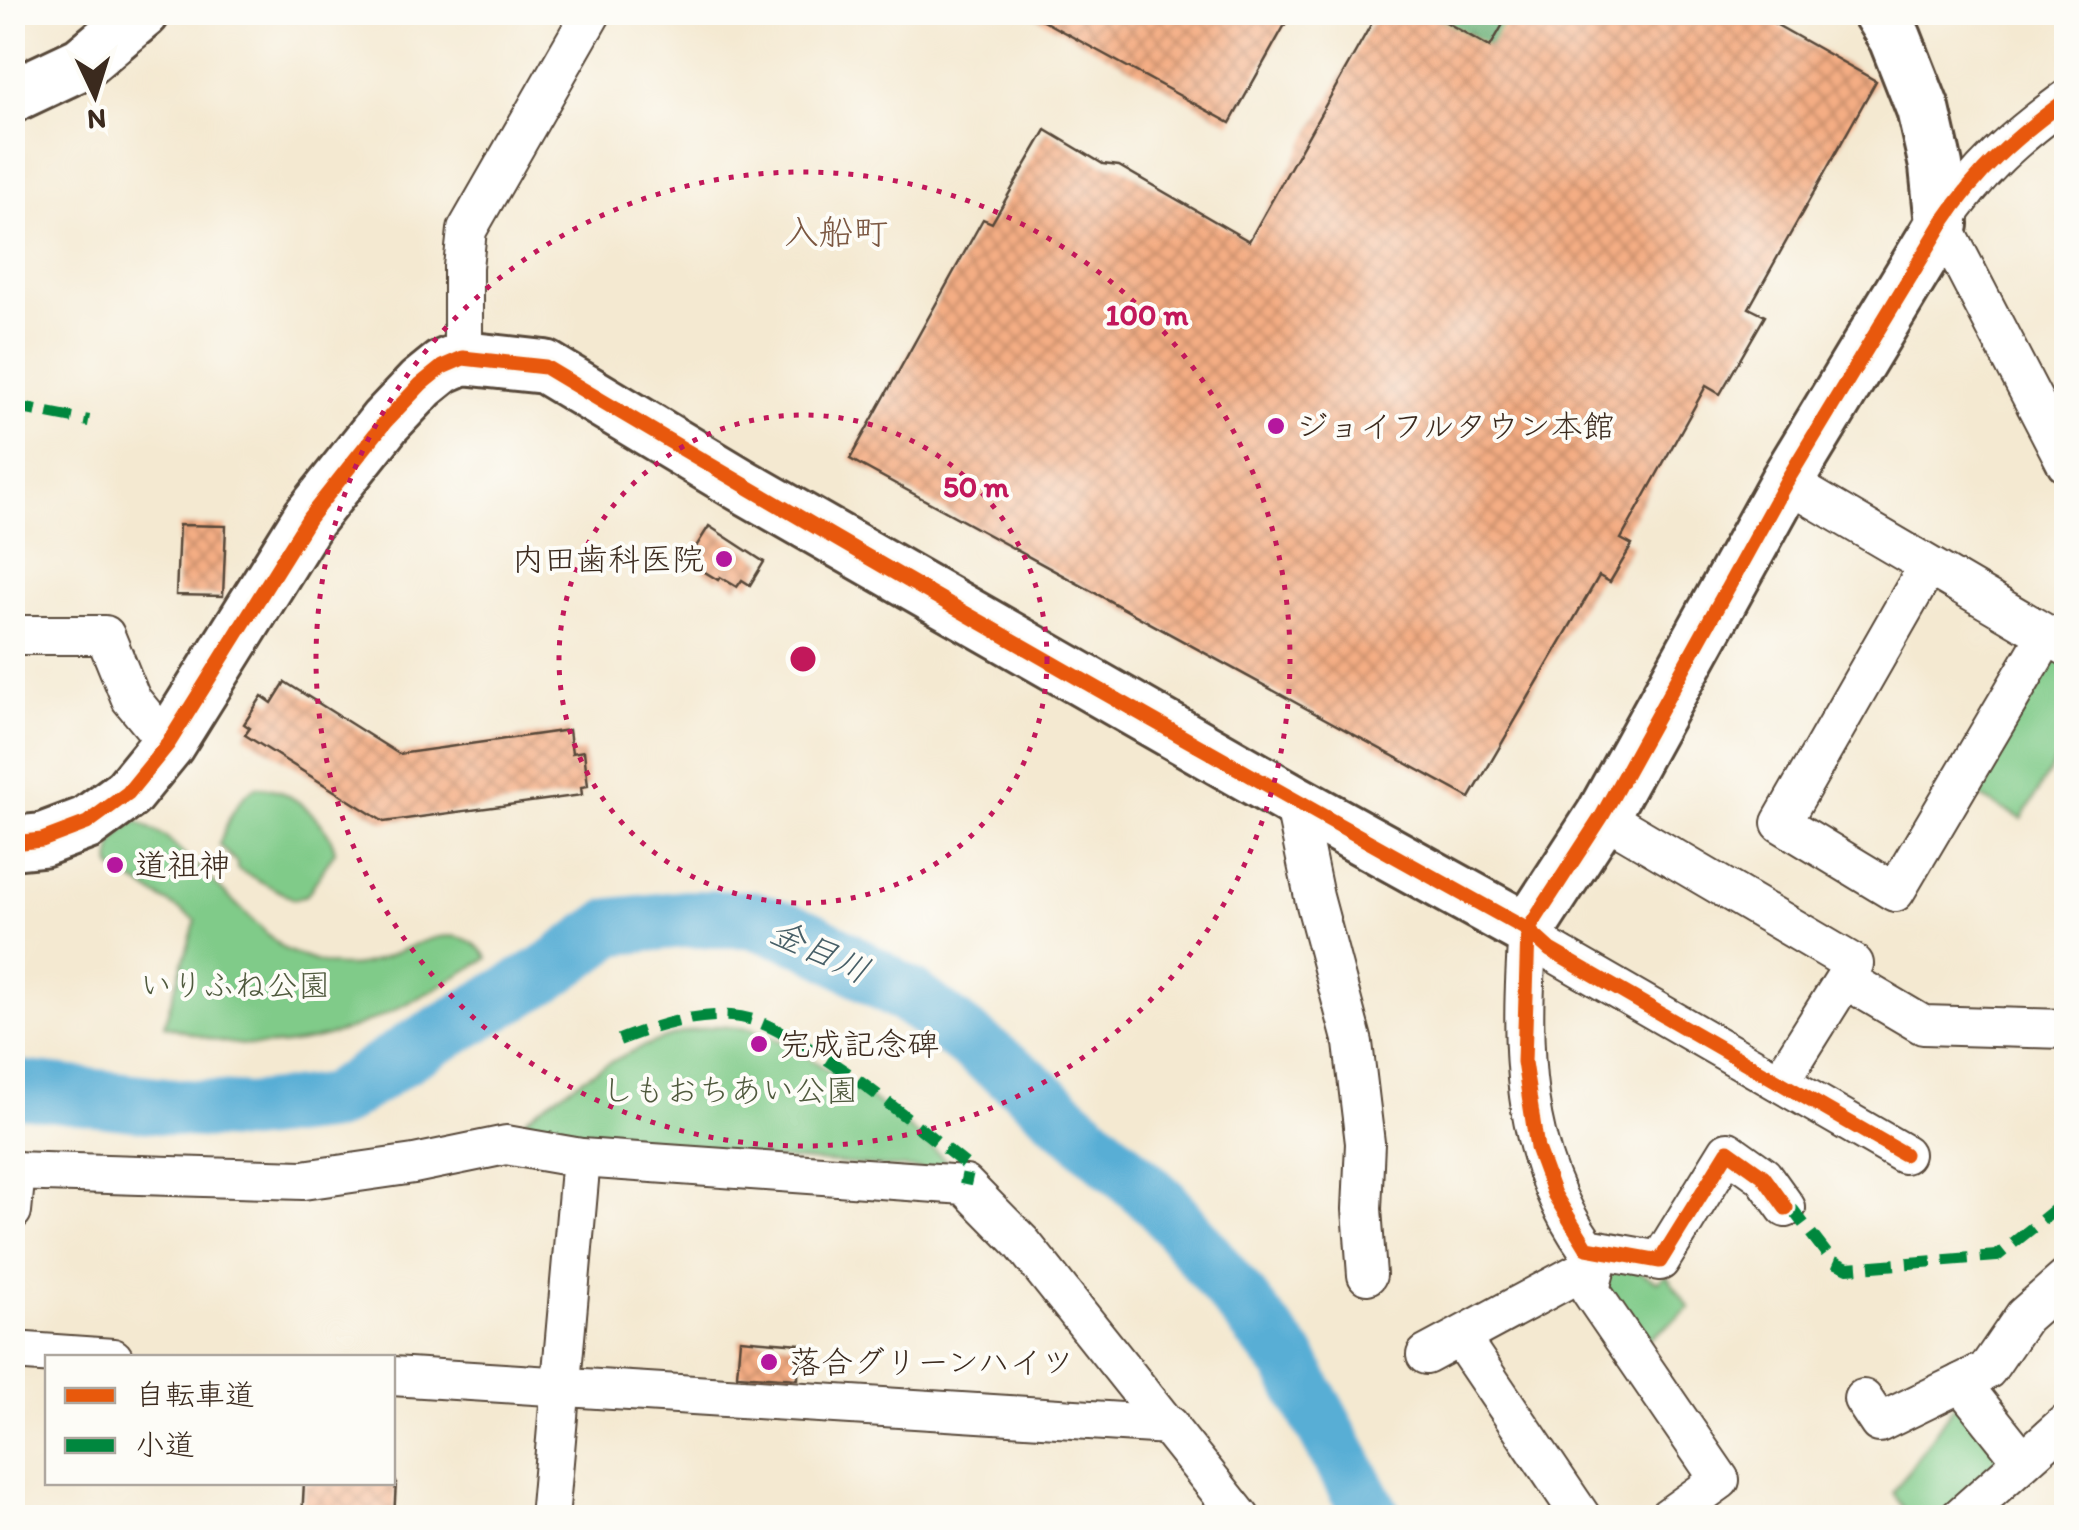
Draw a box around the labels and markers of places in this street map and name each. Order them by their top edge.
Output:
place label: ジョイフルタウン本館 [1296,407,1615,445]
marker: ジョイフルタウン本館 [1265,415,1287,437]
place label: 内田歯科医院 [512,540,704,578]
marker: 内田歯科医院 [713,548,735,570]
centre of rings [785,641,821,677]
place label: 道祖神 [135,846,231,884]
marker: 道祖神 [104,854,126,876]
place label: 完成記念碑 [779,1025,939,1063]
marker: 完成記念碑 [748,1033,770,1055]
place label: 落合グリーンハイツ [789,1343,1074,1381]
marker: 落合グリーンハイツ [758,1351,780,1373]

